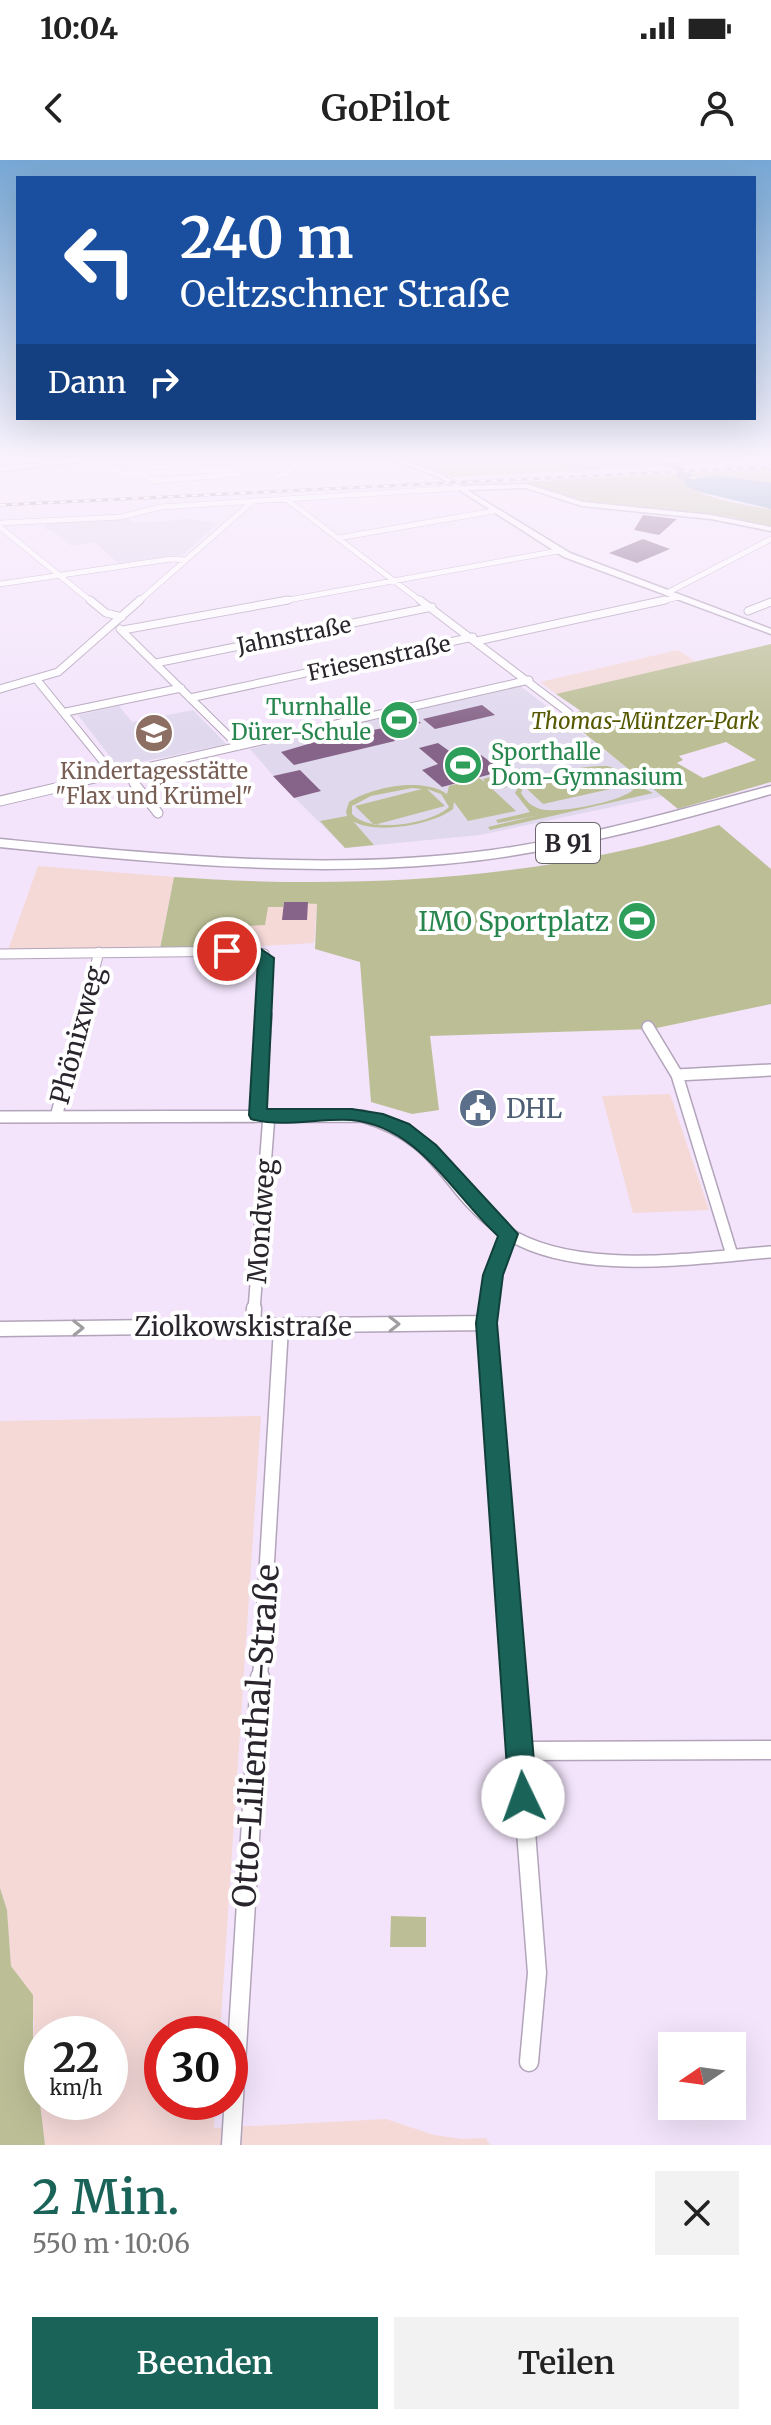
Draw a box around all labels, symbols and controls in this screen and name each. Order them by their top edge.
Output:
text: 10:04 [40,9,118,47]
icon: back [32,86,76,130]
text: GoPilot [321,86,450,131]
icon: person [695,86,739,130]
text: 240 m [180,203,353,273]
icon: left [48,208,152,312]
text: Oeltzschner Straße [180,272,510,317]
icon: right [142,360,186,404]
text: Dann [48,363,126,401]
street label: Jahnstraße [234,610,353,660]
street label: Friesenstraße [305,629,453,687]
place label: Turnhalle Dürer-Schule [231,693,371,746]
sports icon: Turnhalle Dürer-Schule [378,699,420,741]
park label: Thomas-Müntzer-Park [531,707,759,735]
school or university icon: Kindertagesstätte "Flax und Krümel" [133,712,175,754]
place label: Sporthalle Dom-Gymnasium [491,738,683,791]
sports icon: Sporthalle Dom-Gymnasium [442,744,484,786]
place label: Kindertagesstätte "Flax und Krümel" [55,757,253,810]
road number: B 91 [536,823,600,863]
sports icon: IMO Sportplatz [616,900,658,942]
place label: IMO Sportplatz [418,905,609,938]
pin [193,917,261,985]
icon: arrive [205,929,249,973]
street label: Phönixweg [43,962,111,1108]
public building icon: DHL [457,1087,499,1129]
place label: DHL [506,1092,562,1125]
street label: Mondweg [240,1157,282,1284]
street label: Ziolkowskistraße [134,1310,352,1343]
one-way arrow [388,1316,401,1333]
one-way arrow [72,1319,85,1337]
street label: Otto-Lilienthal-Straße [224,1563,288,1909]
position arrow [481,1755,565,1839]
speed limit sign: 30 [144,2016,248,2120]
north arrow [658,2032,746,2120]
map controls [658,2032,746,2120]
text: 22 [53,2033,99,2083]
text: km/h [50,2075,102,2100]
text: 2 Min. [32,2167,180,2227]
button: close [655,2171,739,2255]
text: 550 m · 10:06 [32,2227,190,2260]
button: Beenden [32,2317,378,2409]
button: Teilen [394,2317,739,2409]

